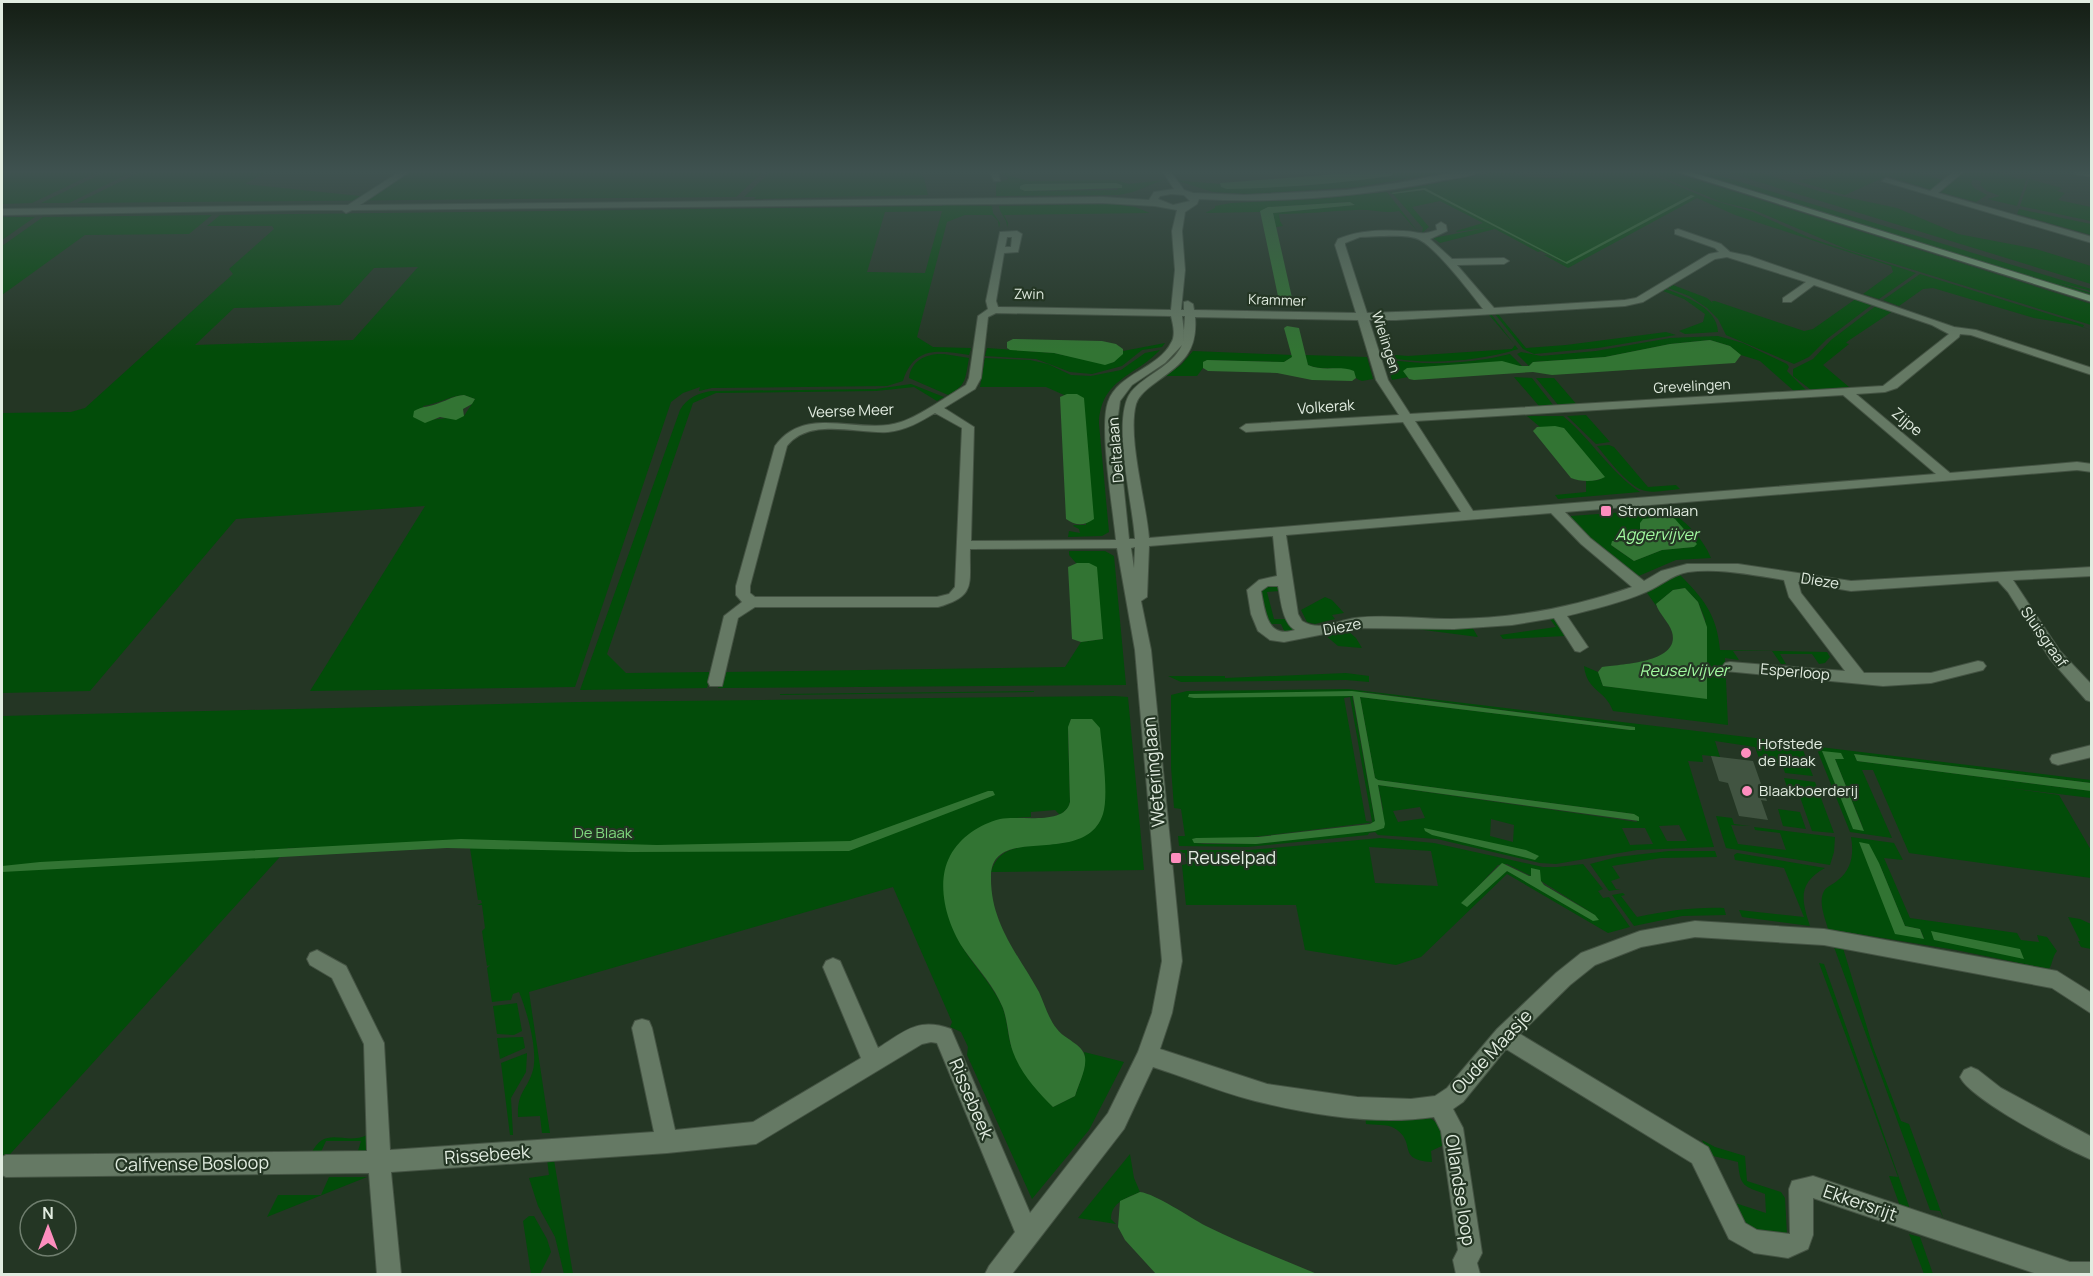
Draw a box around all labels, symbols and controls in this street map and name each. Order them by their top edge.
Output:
street label: Zwin [1014,284,1044,303]
street label: Krammer [1248,289,1306,310]
street label: Wielingen [1368,309,1405,375]
street label: Grevelingen [1653,374,1731,397]
street label: Volkerak [1297,394,1356,419]
street label: Veerse Meer [808,398,895,422]
street label: Zijpe [1888,403,1927,441]
street label: Deltalaan [1102,416,1129,484]
place label: Stroomlaan [1618,500,1698,521]
marker: Stroomlaan [1599,504,1613,518]
water label: Aggervijver [1616,523,1701,545]
street label: Dieze [1799,567,1841,594]
street label: Sluisgraaf [2016,602,2073,672]
street label: Dieze [1321,613,1363,640]
street label: Esperloop [1759,658,1831,685]
water label: Reuselvijver [1639,659,1731,681]
street label: Weteringlaan [1136,716,1170,828]
place label: Hofstede de Blaak [1758,733,1823,771]
marker: Hofstede de Blaak [1739,746,1753,760]
place label: Blaakboerderij [1759,780,1858,801]
marker: Blaakboerderij [1740,784,1754,798]
park label: De Blaak [574,822,633,843]
place label: Reuselpad [1188,845,1276,869]
marker: Reuselpad [1169,851,1183,865]
street label: Oude Maasje [1446,1004,1537,1099]
street label: Rissebeek [944,1055,1000,1144]
street label: Ollandse loop [1440,1132,1482,1247]
street label: Rissebeek [443,1139,532,1169]
street label: Calfvense Bosloop [115,1150,269,1176]
street label: Ekkersrijt [1820,1178,1900,1226]
north arrow [18,1198,78,1258]
text: N [42,1202,54,1224]

